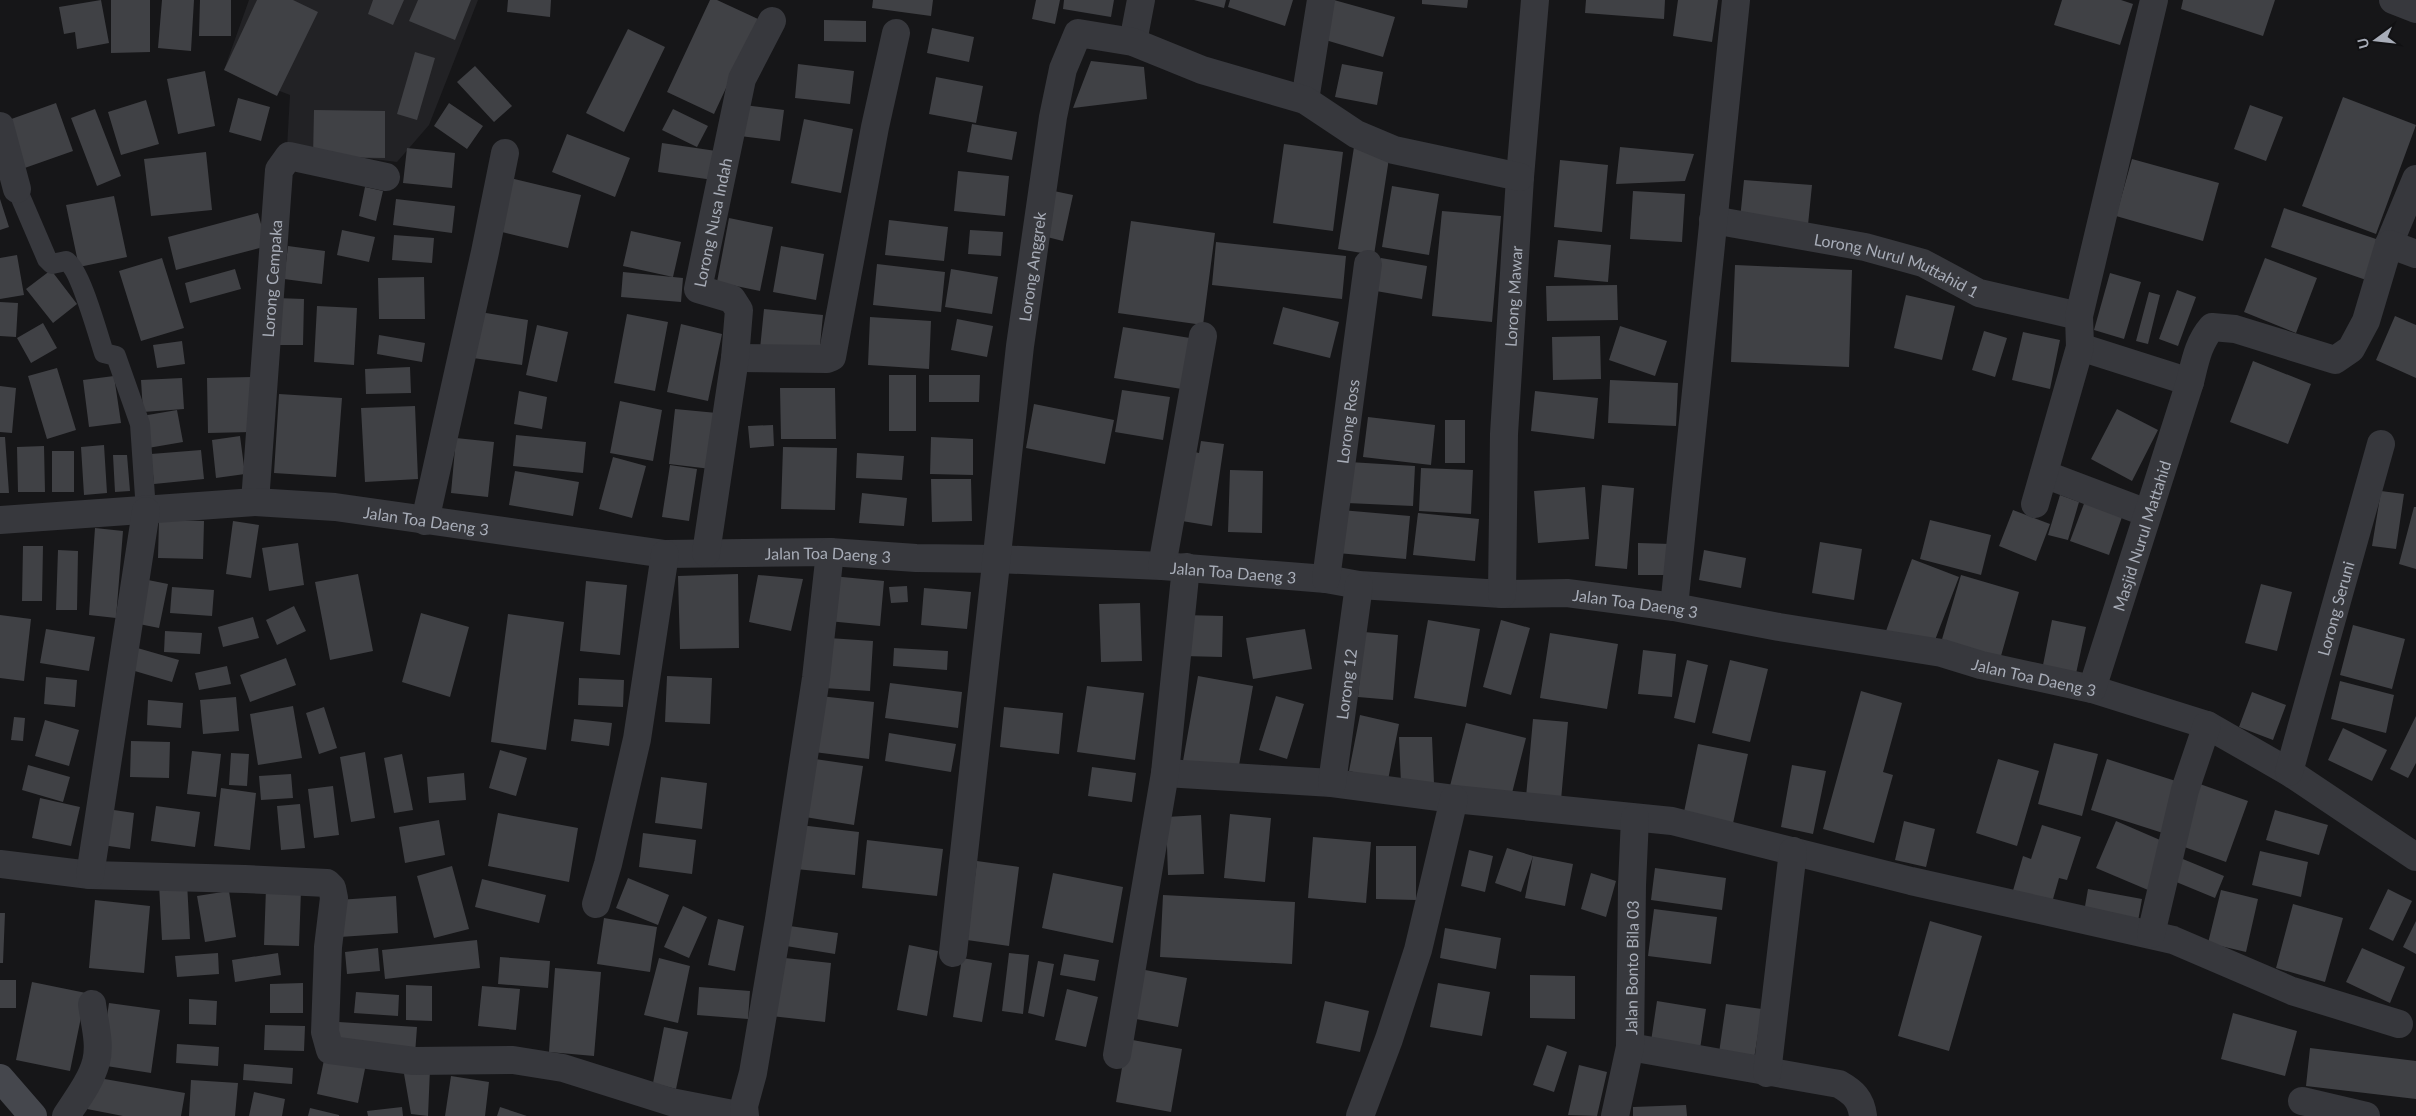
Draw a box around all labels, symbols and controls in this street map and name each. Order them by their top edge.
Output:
north arrow [2351,15,2401,65]
text: U [2353,36,2373,51]
street label: Lorong Nusa Indah [689,156,735,289]
street label: Lorong Anggrek [1014,210,1049,323]
street label: Lorong Cempaka [257,219,285,338]
street label: Lorong Nurul Muttahid 1 [1813,229,1983,301]
street label: Lorong Mawar [1500,245,1525,348]
street label: Lorong Ross [1332,378,1362,465]
street label: Masjid Nurul Mattahid [2108,458,2174,613]
street label: Jalan Toa Daeng 3 [362,502,490,538]
street label: Jalan Toa Daeng 3 [765,542,892,566]
street label: Jalan Toa Daeng 3 [1170,557,1297,586]
street label: Lorong Seruni [2313,559,2357,658]
street label: Jalan Toa Daeng 3 [1572,584,1700,621]
street label: Lorong 12 [1331,647,1360,720]
street label: Jalan Toa Daeng 3 [1970,653,2098,699]
street label: Jalan Bonto Bila 03 [1621,900,1641,1035]

